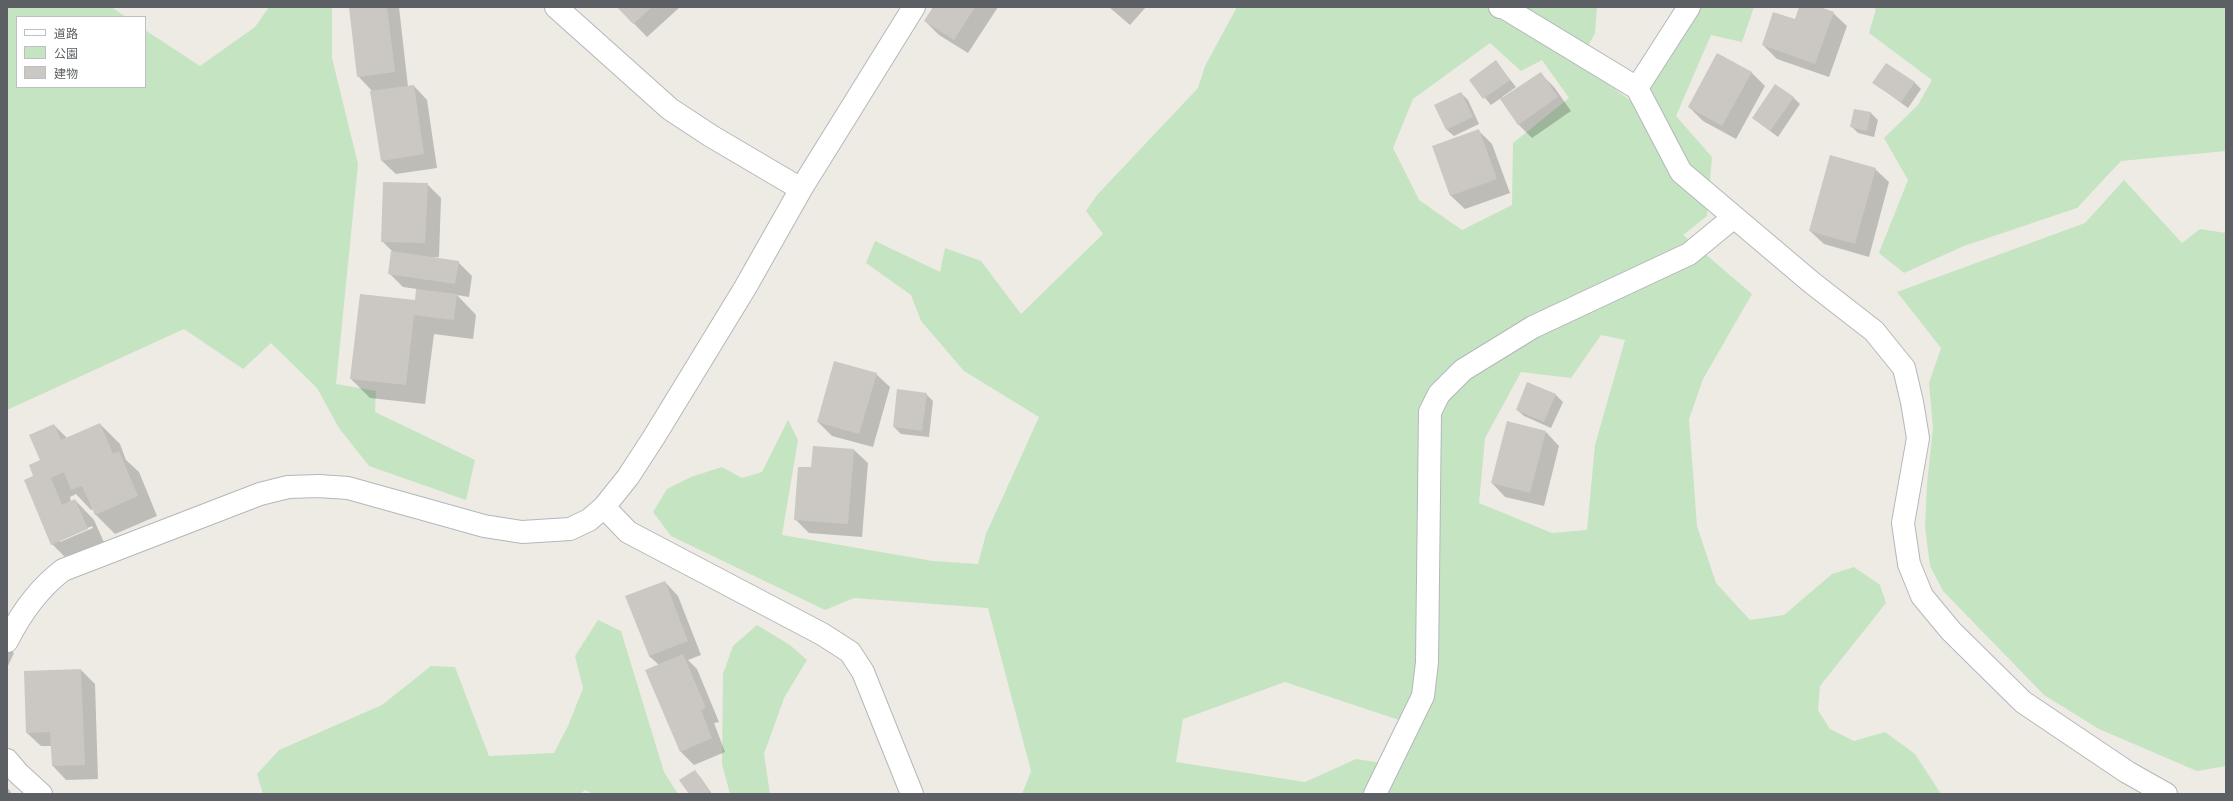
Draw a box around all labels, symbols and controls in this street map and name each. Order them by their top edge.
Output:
legend [16,16,146,88]
text: 道路 [54,27,78,41]
text: 公園 [54,47,78,61]
text: 建物 [54,67,78,81]

